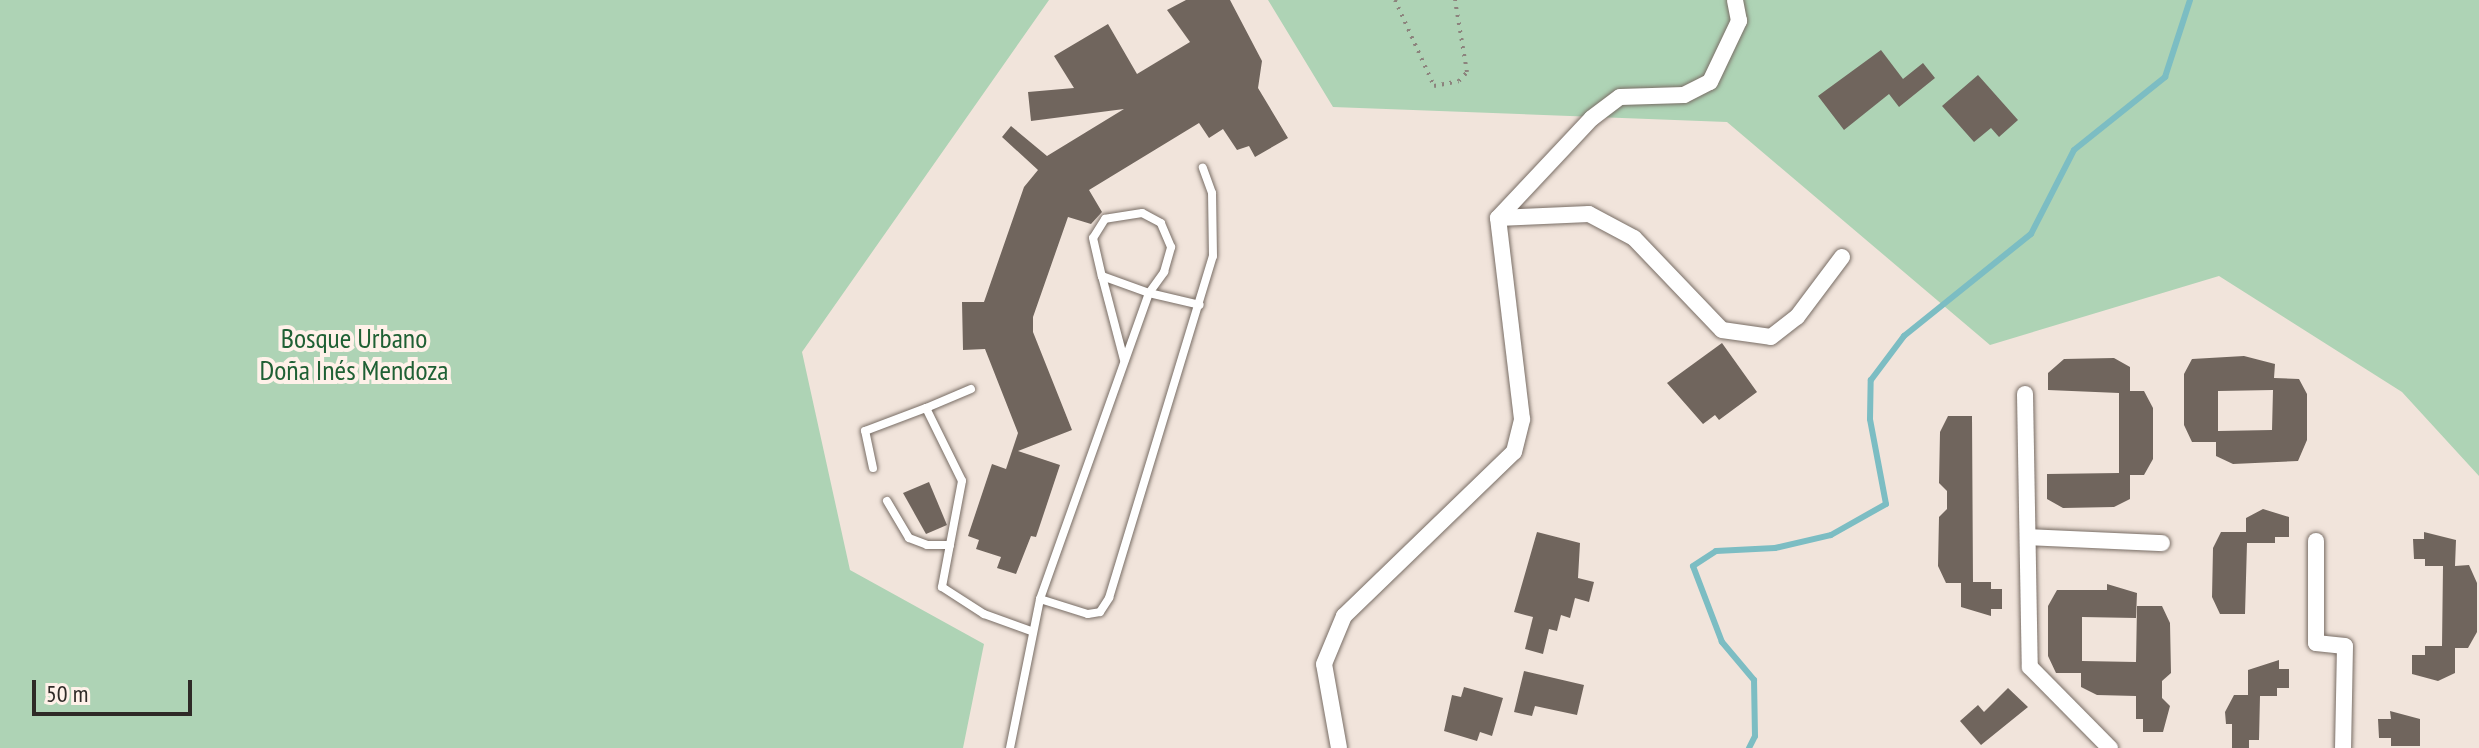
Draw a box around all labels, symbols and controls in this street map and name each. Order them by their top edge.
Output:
park label: Bosque Urbano Doña Inés Mendoza [260,321,448,387]
scale bar [36,664,196,714]
text: 50 m [46,678,88,709]

